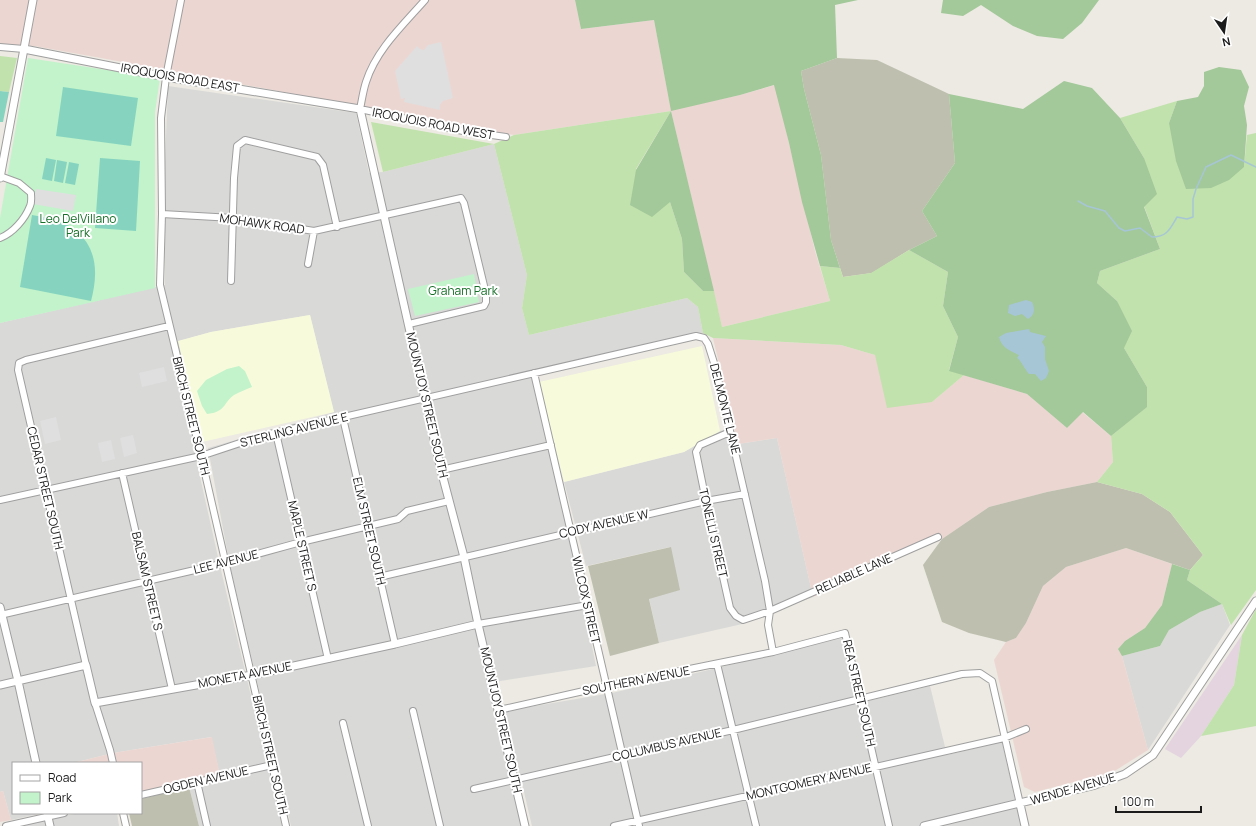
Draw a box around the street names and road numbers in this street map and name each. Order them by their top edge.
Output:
street label: IROQUOIS ROAD EAST [119,59,242,96]
street label: IROQUOIS ROAD WEST [371,103,496,144]
street label: MOHAWK ROAD [218,209,306,238]
street label: MOUNTJOY STREET SOUTH [402,330,453,479]
street label: BIRCH STREET SOUTH [169,355,214,477]
street label: DELMONTE LANE [706,362,745,456]
street label: STERLING AVENUE E [238,408,350,451]
street label: CEDAR STREET SOUTH [23,425,68,551]
street label: ELM STREET SOUTH [349,475,390,587]
street label: TONELLI STREET [695,486,732,580]
street label: MAPLE STREET S [284,499,321,593]
street label: CODY AVENUE W [557,505,651,542]
street label: BALSAM STREET S [128,530,167,632]
street label: LEE AVENUE [192,545,260,578]
street label: RELIABLE LANE [813,549,895,598]
street label: WILCOX STREET [568,554,605,646]
street label: REA STREET SOUTH [839,638,880,748]
street label: MOUNTJOY STREET SOUTH [476,645,527,794]
street label: MONETA AVENUE [197,657,293,692]
street label: SOUTHERN AVENUE [581,662,691,699]
street label: BIRCH STREET SOUTH [249,694,292,816]
street label: COLUMBUS AVENUE [611,724,723,765]
street label: MONTGOMERY AVENUE [744,759,874,804]
street label: OGDEN AVENUE [162,761,250,798]
street label: WENDE AVENUE [1028,768,1118,809]

